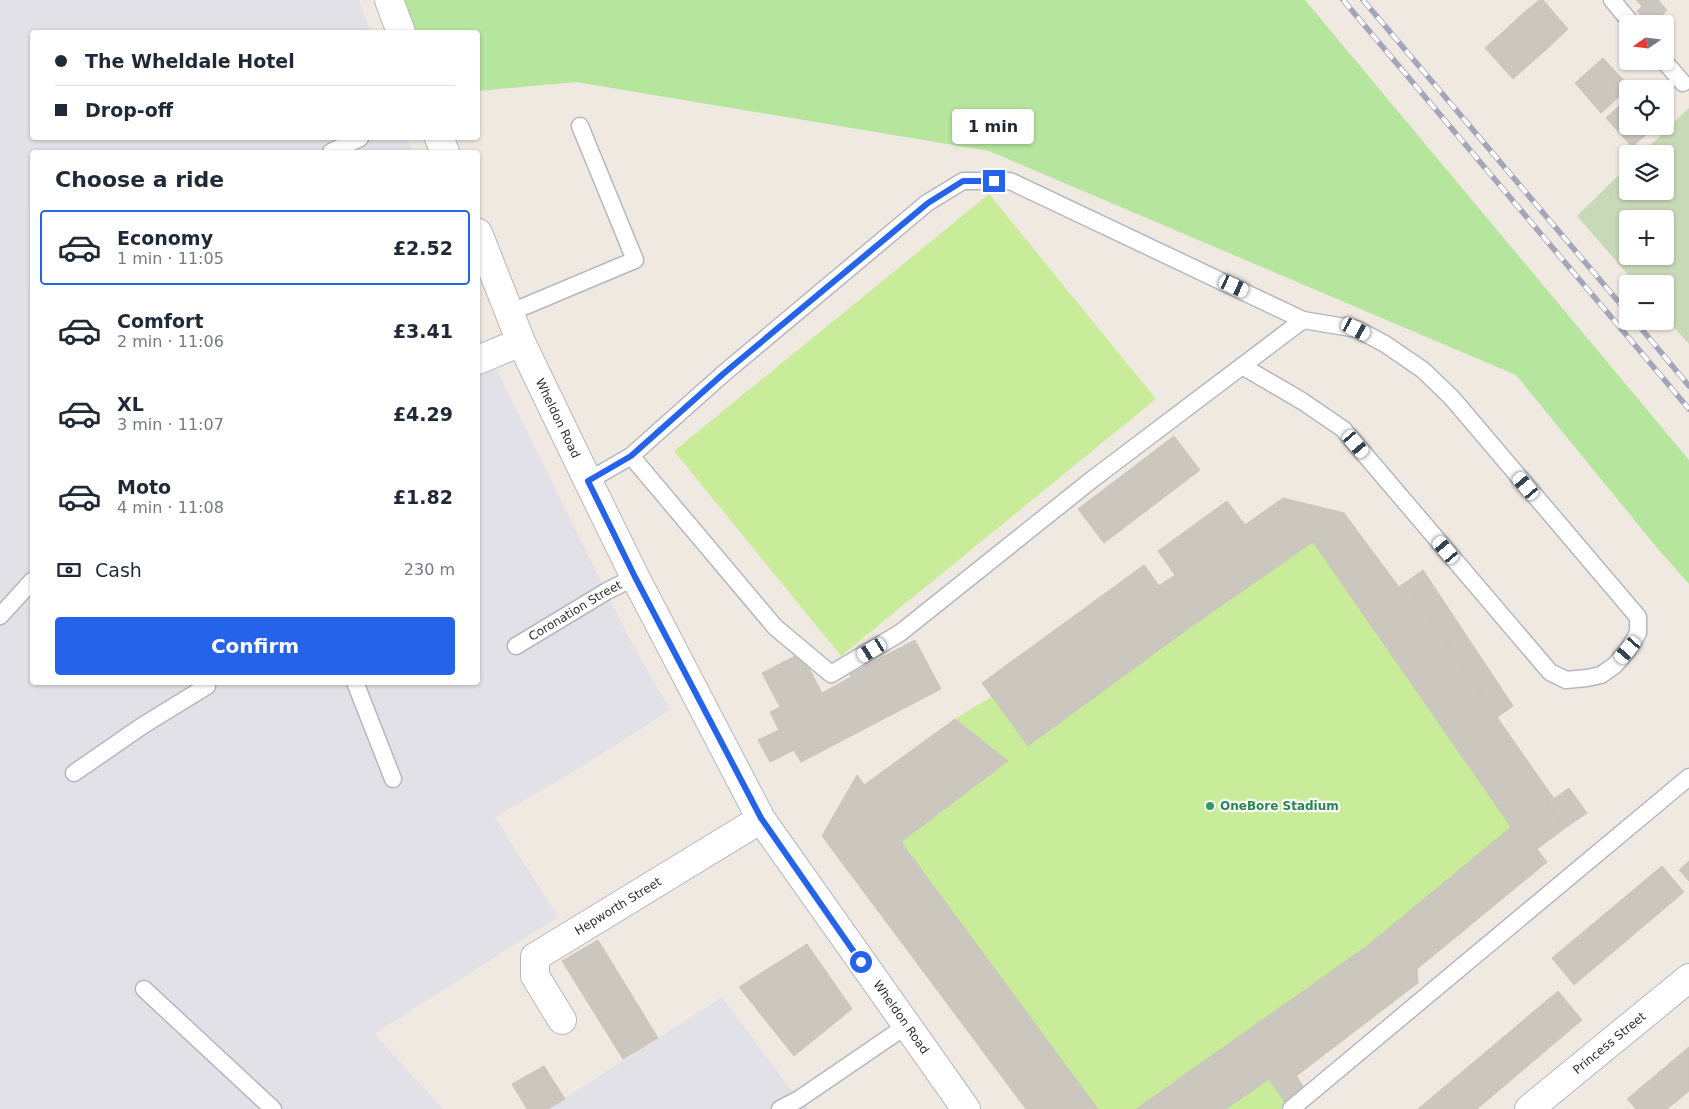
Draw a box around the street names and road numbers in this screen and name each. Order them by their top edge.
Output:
street label: Wheldon Road [533,376,583,461]
street label: Coronation Street [526,578,624,644]
street label: Hepworth Street [572,874,664,938]
street label: Wheldon Road [870,978,932,1057]
street label: Princess Street [1570,1009,1649,1077]

